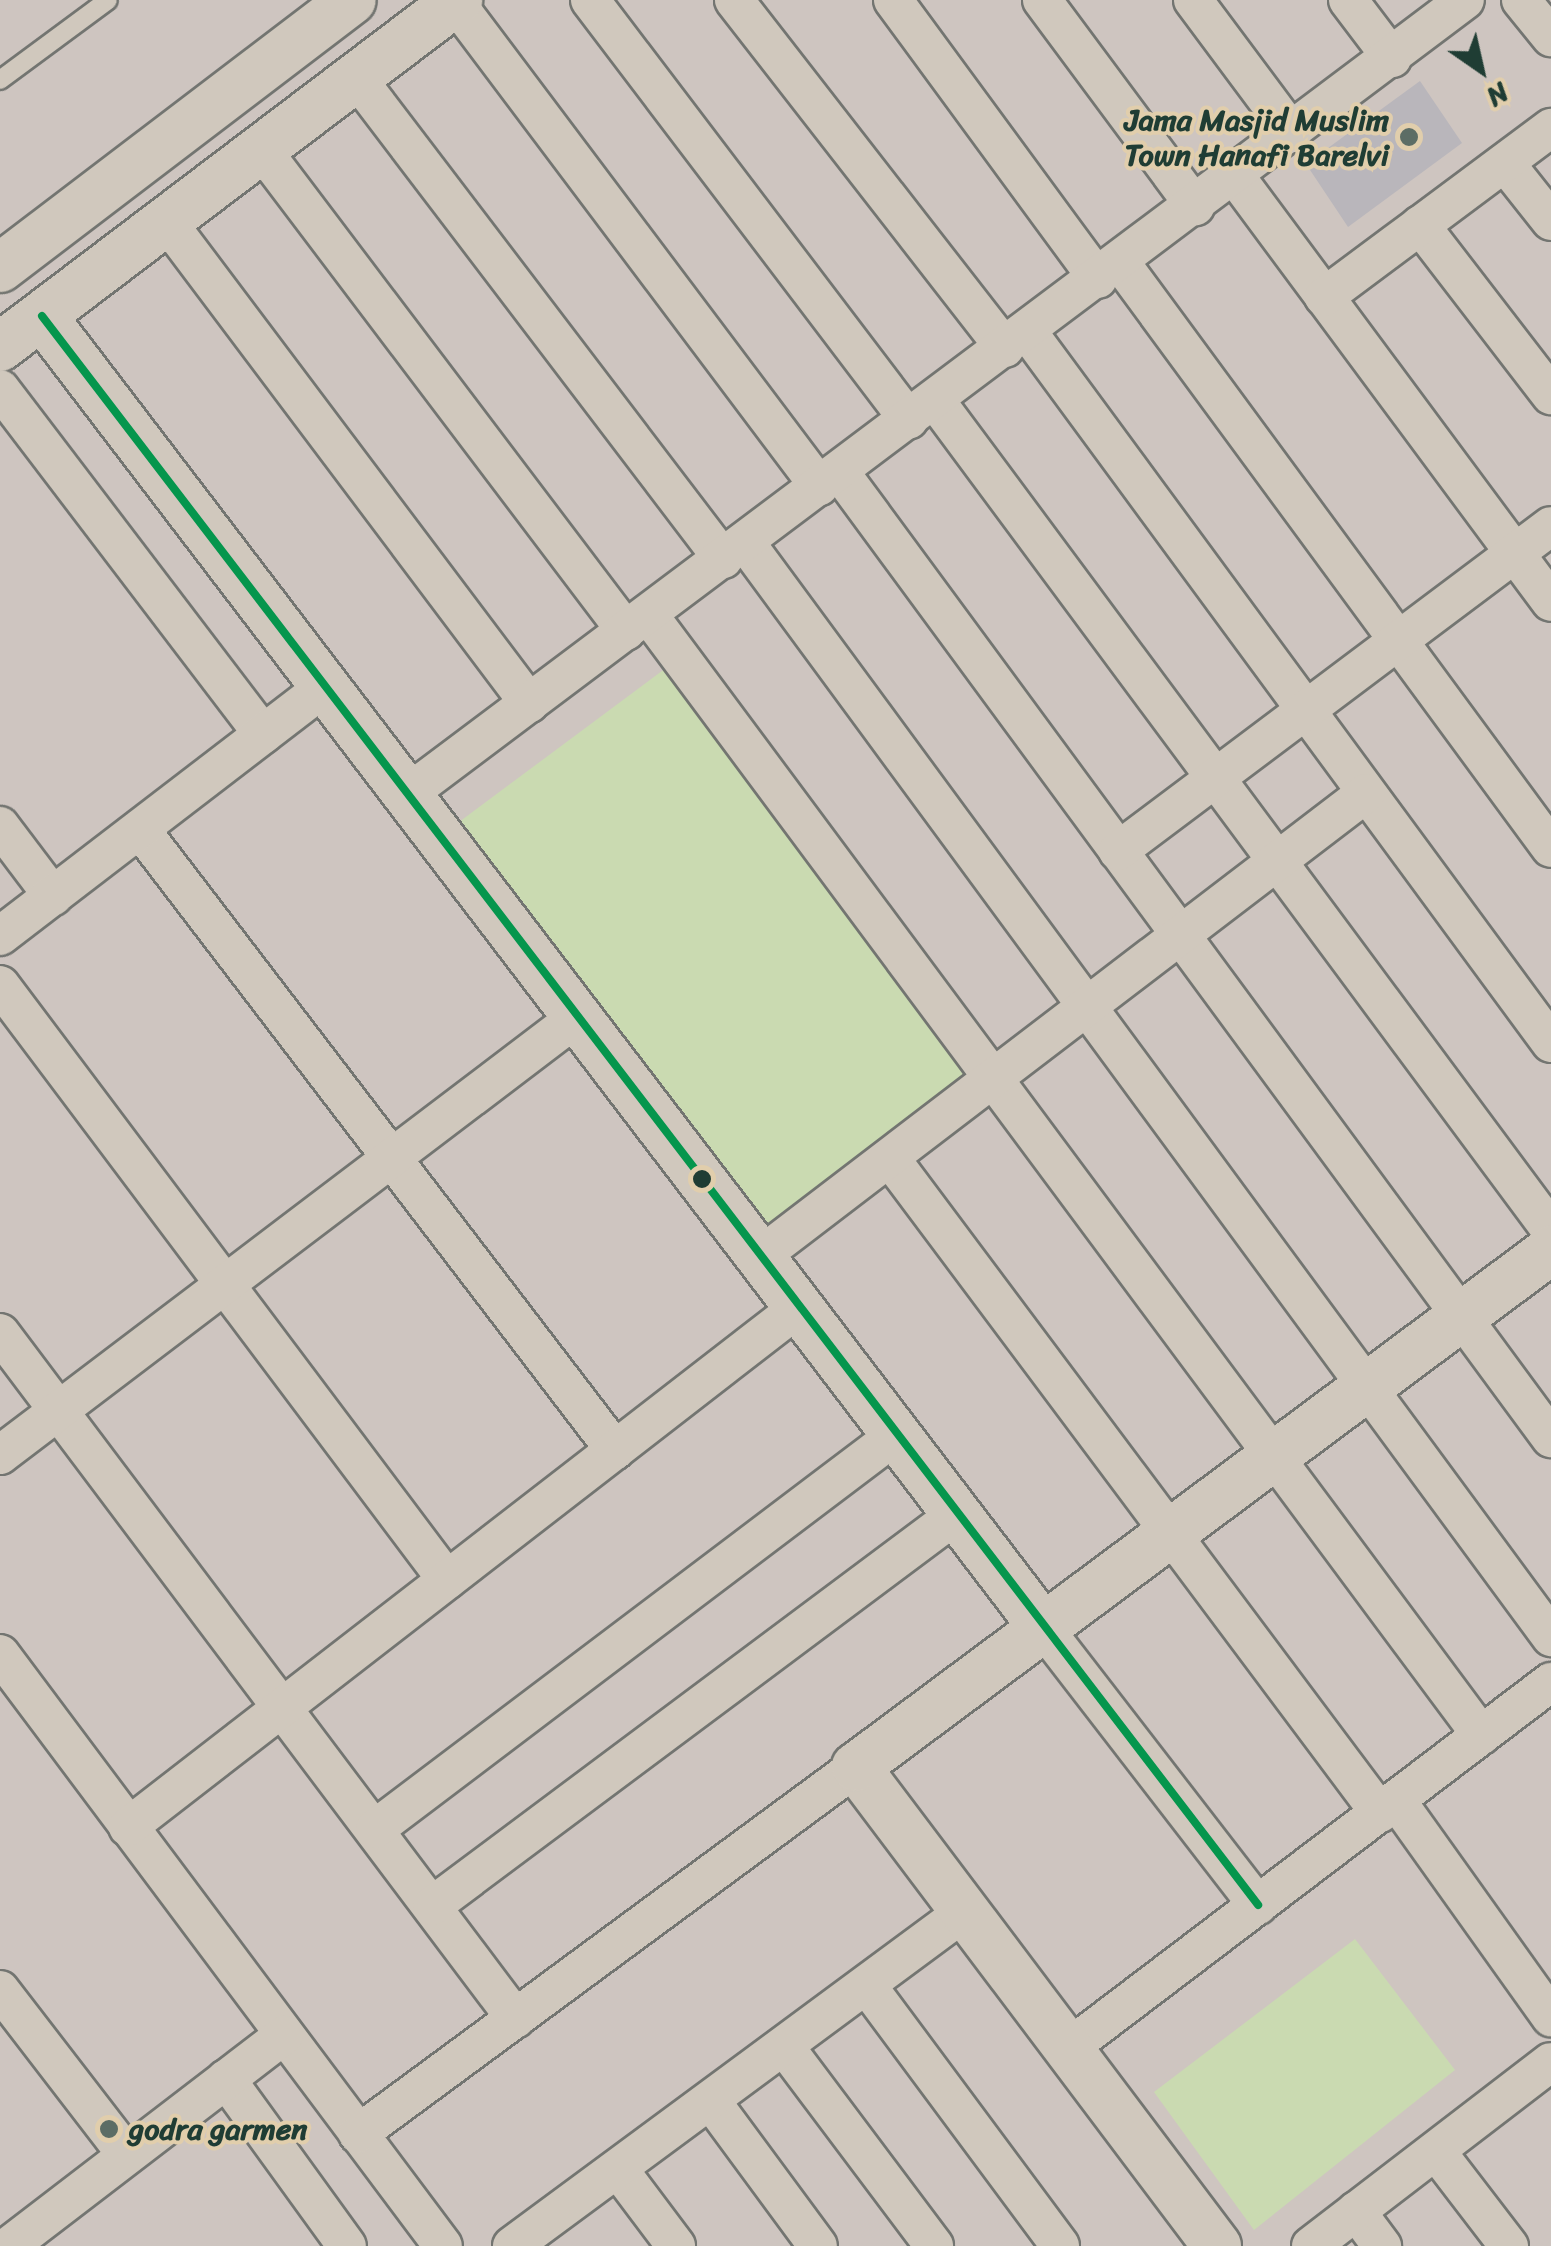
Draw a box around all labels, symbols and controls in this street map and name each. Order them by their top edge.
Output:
north arrow [1431,20,1531,120]
text: N [1476,70,1520,121]
place label: Jama Masjid Muslim Town Hanafi Barelvi [1125,102,1389,172]
marker: Jama Masjid Muslim Town Hanafi Barelvi [1398,126,1420,148]
unlabelled marker [692,1169,712,1189]
place label: godra garmen [129,2111,307,2147]
marker: godra garmen [98,2118,120,2140]

